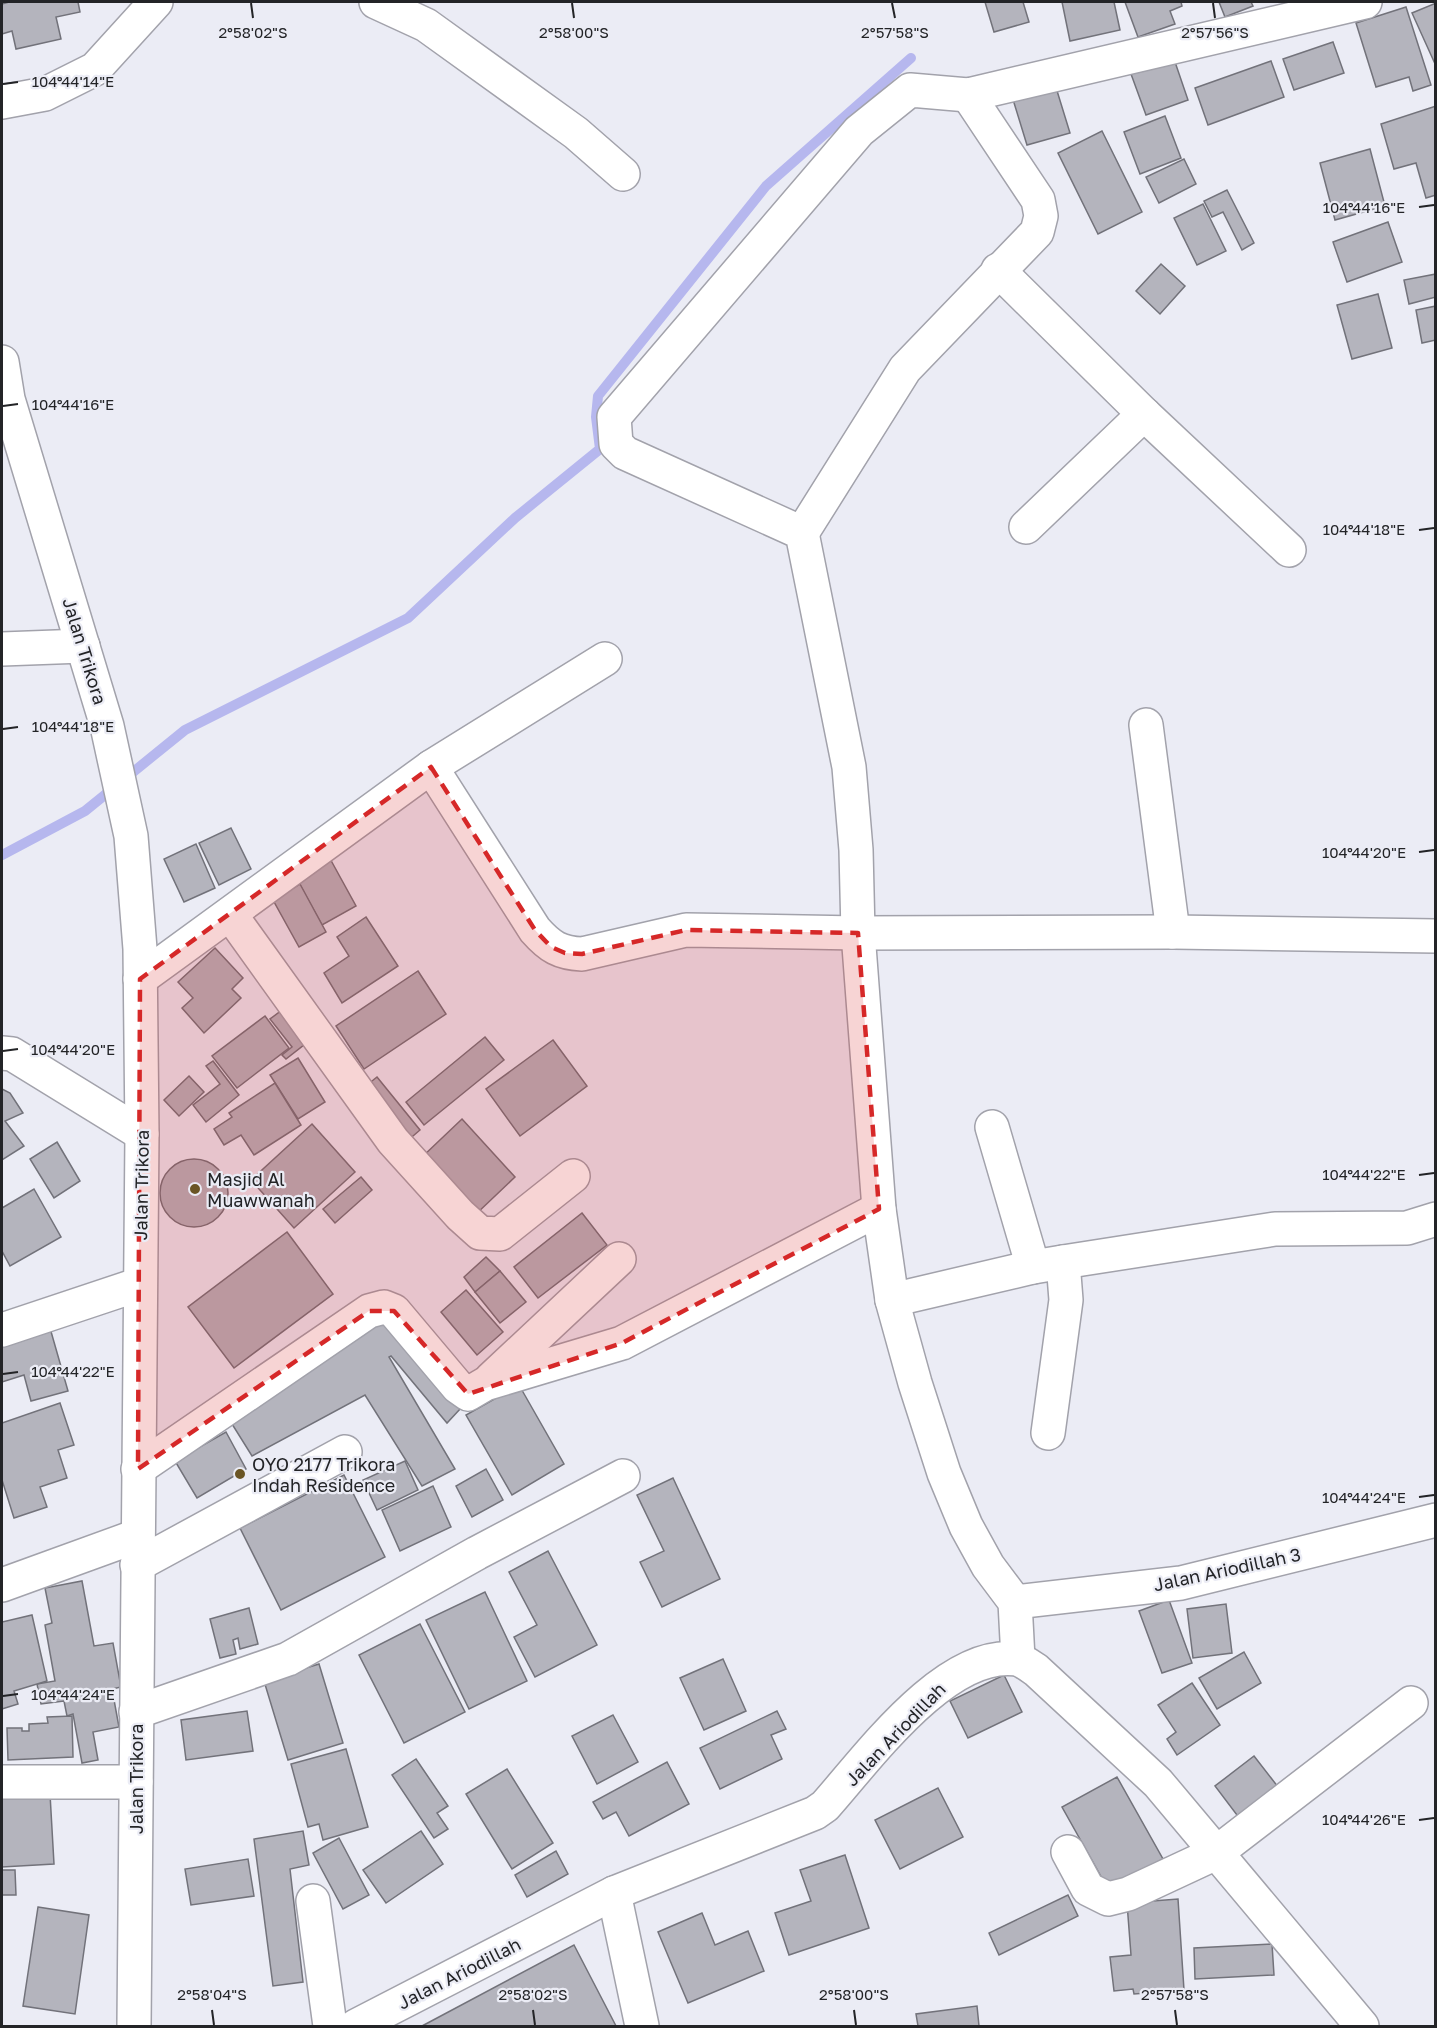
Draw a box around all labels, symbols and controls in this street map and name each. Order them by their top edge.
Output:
text: 2°58'02"S [218,23,288,41]
text: 2°58'00"S [539,23,609,41]
text: 2°57'58"S [861,23,929,41]
text: 2°57'56"S [1181,23,1249,41]
text: 104°44'14"E [32,72,114,90]
text: 104°44'16"E [1323,198,1405,216]
text: 104°44'16"E [32,395,114,413]
text: 104°44'18"E [1323,520,1405,538]
street label: Jalan Trikora [58,595,112,707]
text: 104°44'18"E [32,717,114,735]
text: 104°44'20"E [1322,843,1406,861]
text: 104°44'20"E [31,1040,115,1058]
street label: Jalan Trikora [129,1129,153,1241]
text: 104°44'22"E [1322,1165,1406,1183]
place label: Masjid Al Muawwanah [207,1168,315,1211]
marker: Masjid Al Muawwanah [188,1182,202,1196]
text: 104°44'22"E [31,1362,115,1380]
place label: OYO 2177 Trikora Indah Residence [252,1453,395,1496]
marker: OYO 2177 Trikora Indah Residence [233,1467,247,1481]
text: 104°44'24"E [1322,1488,1406,1506]
street label: Jalan Ariodillah 3 [1151,1543,1303,1595]
street label: Jalan Ariodillah [840,1678,950,1790]
text: 104°44'24"E [31,1685,115,1703]
street label: Jalan Trikora [125,1724,147,1834]
text: 104°44'26"E [1322,1810,1406,1828]
street label: Jalan Ariodillah [394,1933,524,2013]
text: 2°58'04"S [177,1985,247,2003]
text: 2°58'02"S [498,1985,568,2003]
text: 2°58'00"S [819,1985,889,2003]
text: 2°57'58"S [1141,1985,1209,2003]

